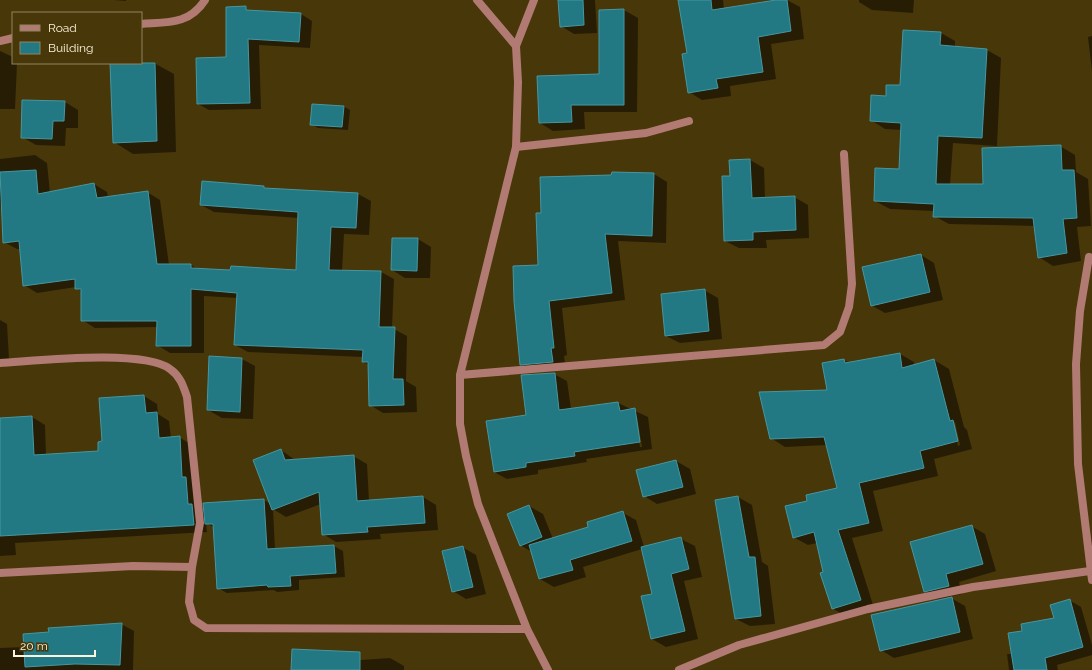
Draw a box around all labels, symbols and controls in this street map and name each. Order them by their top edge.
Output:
legend [12,12,142,64]
text: Road [48,21,77,35]
text: Building [48,41,94,55]
scale bar [14,632,95,658]
text: 20 m [20,639,48,653]

